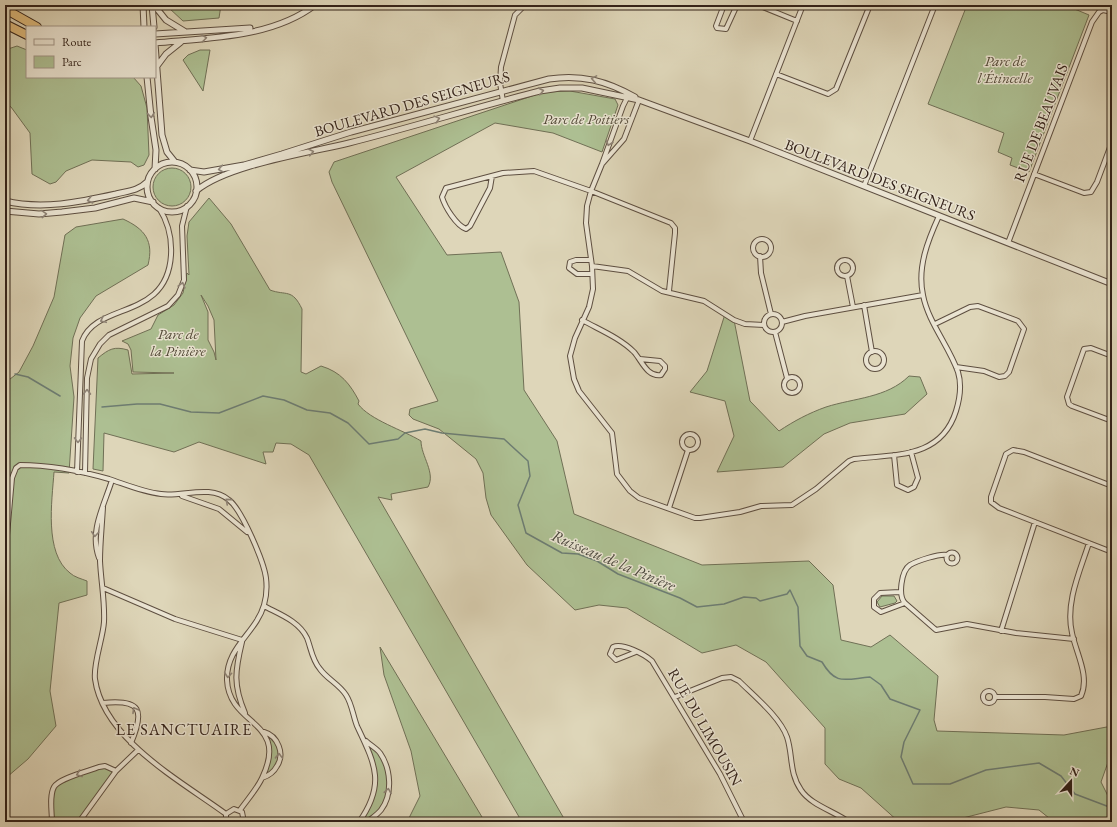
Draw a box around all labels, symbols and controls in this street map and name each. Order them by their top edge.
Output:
legend [26,26,156,78]
text: Route [62,34,92,50]
one-way arrow [201,34,207,43]
park label: Parc de l'Étincelle [977,51,1033,87]
text: Parc [62,54,82,70]
street label: RUE DE BEAUVAIS [1009,61,1072,185]
street label: BOULEVARD DES SEIGNEURS [312,66,512,141]
one-way arrow [591,76,597,84]
one-way arrow [537,87,544,95]
park label: Parc de Poitiers [543,109,630,128]
one-way arrow [146,112,155,118]
one-way arrow [433,115,440,124]
street label: BOULEVARD DES SEIGNEURS [782,134,978,225]
one-way arrow [605,140,613,147]
one-way arrow [308,148,314,156]
one-way arrow [218,164,224,173]
one-way arrow [87,195,93,203]
one-way arrow [41,209,47,218]
one-way arrow [177,282,186,289]
one-way arrow [99,315,107,323]
park label: Parc de la Pinière [150,324,207,360]
one-way arrow [83,389,91,395]
one-way arrow [74,437,82,443]
one-way arrow [226,499,233,506]
water label: Ruisseau de la Pinière [549,525,680,596]
one-way arrow [91,531,100,537]
street label: RUE DU LIMOUSIN [664,665,747,789]
one-way arrow [224,672,233,678]
one-way arrow [132,707,139,714]
district label: LE SANCTUAIRE [116,719,252,740]
one-way arrow [275,752,283,758]
north arrow [1051,761,1091,801]
text: N [1068,764,1081,780]
one-way arrow [75,770,82,778]
one-way arrow [383,787,392,794]

